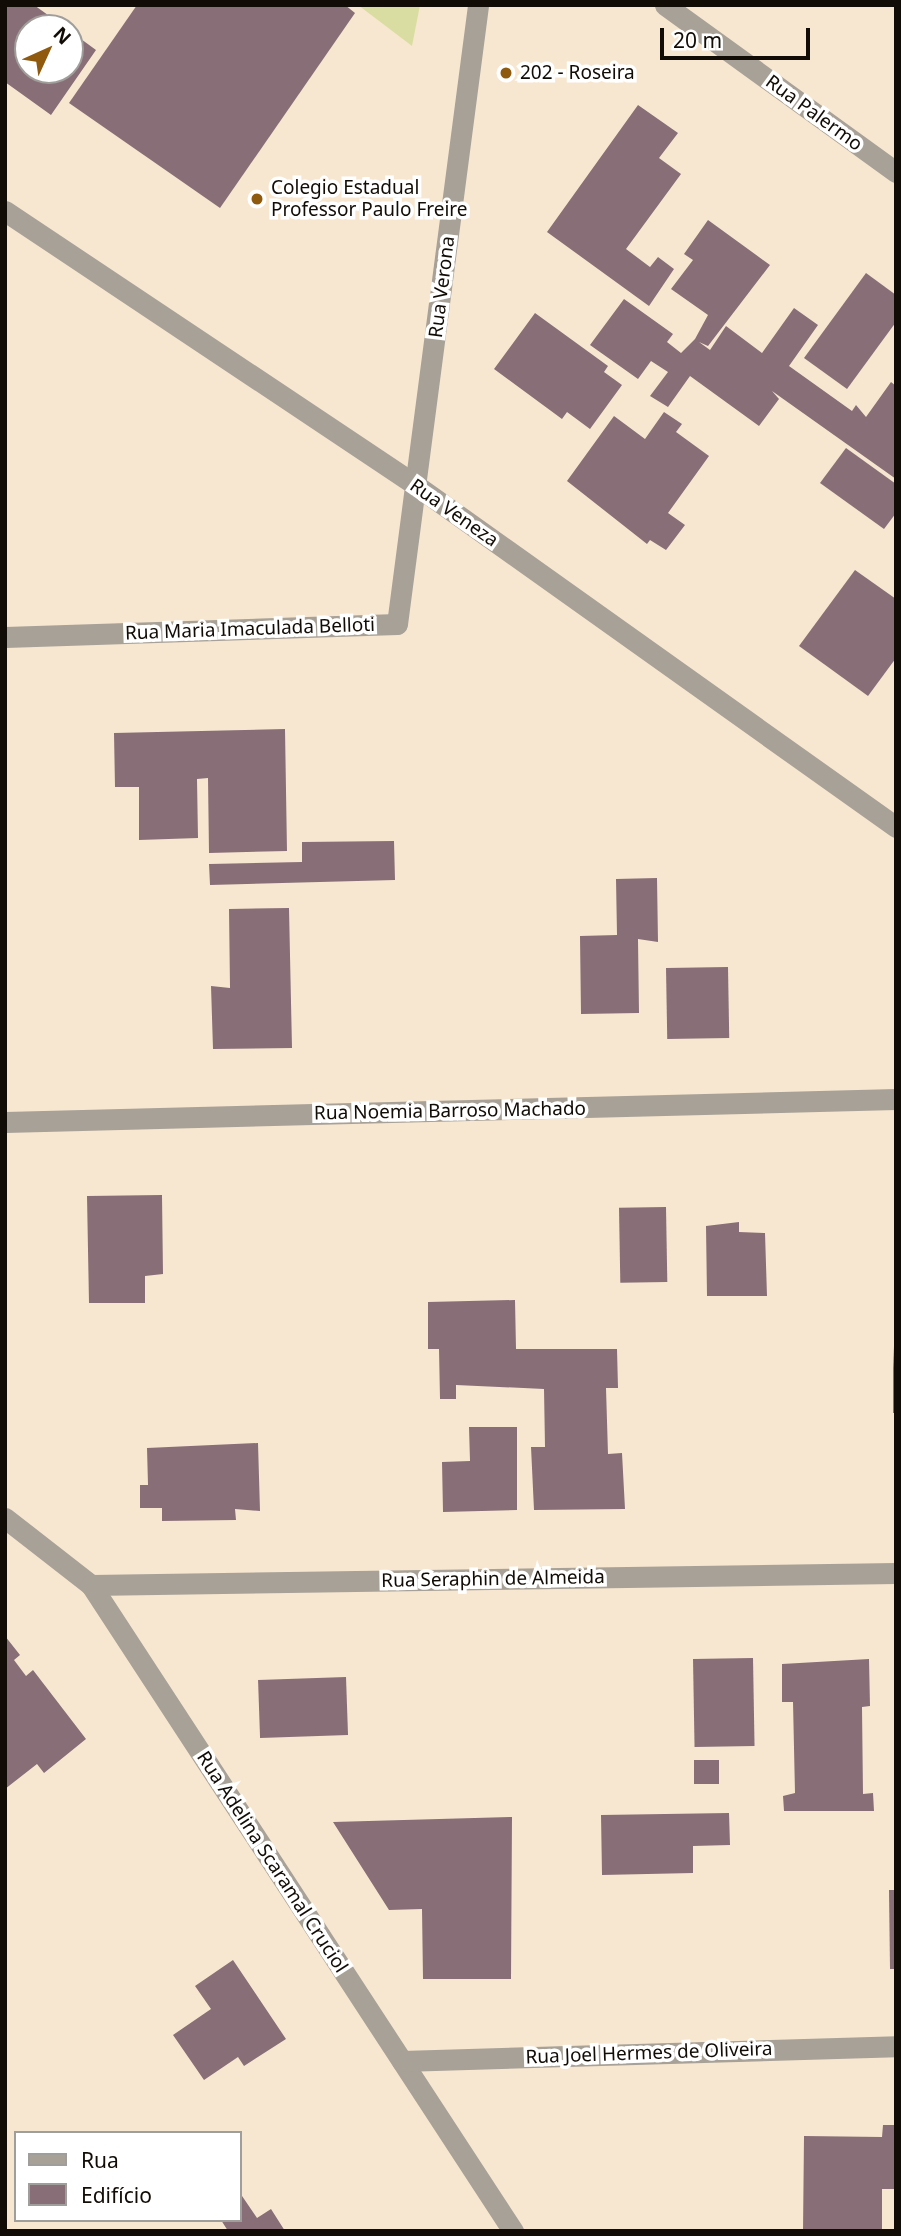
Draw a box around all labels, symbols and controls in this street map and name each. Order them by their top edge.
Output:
north arrow [14,14,84,84]
scale bar [663,14,814,58]
text: N [48,21,77,50]
text: 20 m [673,26,722,54]
place label: 202 - Roseira [520,62,635,84]
marker: 202 - Roseira [498,65,514,81]
street label: Rua Palermo [761,70,867,156]
place label: Colegio Estadual Professor Paulo Freire [271,177,468,221]
marker: Colegio Estadual Professor Paulo Freire [249,191,265,207]
street label: Rua Verona [424,235,460,339]
street label: Rua Veneza [405,474,503,552]
street label: Rua Maria Imaculada Belloti [125,613,375,645]
street label: Rua Noemia Barroso Machado [314,1097,586,1125]
street label: Rua Seraphin de Almeida [381,1566,605,1592]
street label: Rua Adelina Scaramal Cruciol [192,1747,352,1977]
street label: Rua Joel Hermes de Oliveira [525,2037,773,2069]
legend [14,2131,242,2222]
text: Rua [81,2146,119,2174]
text: Edifício [81,2181,152,2209]

